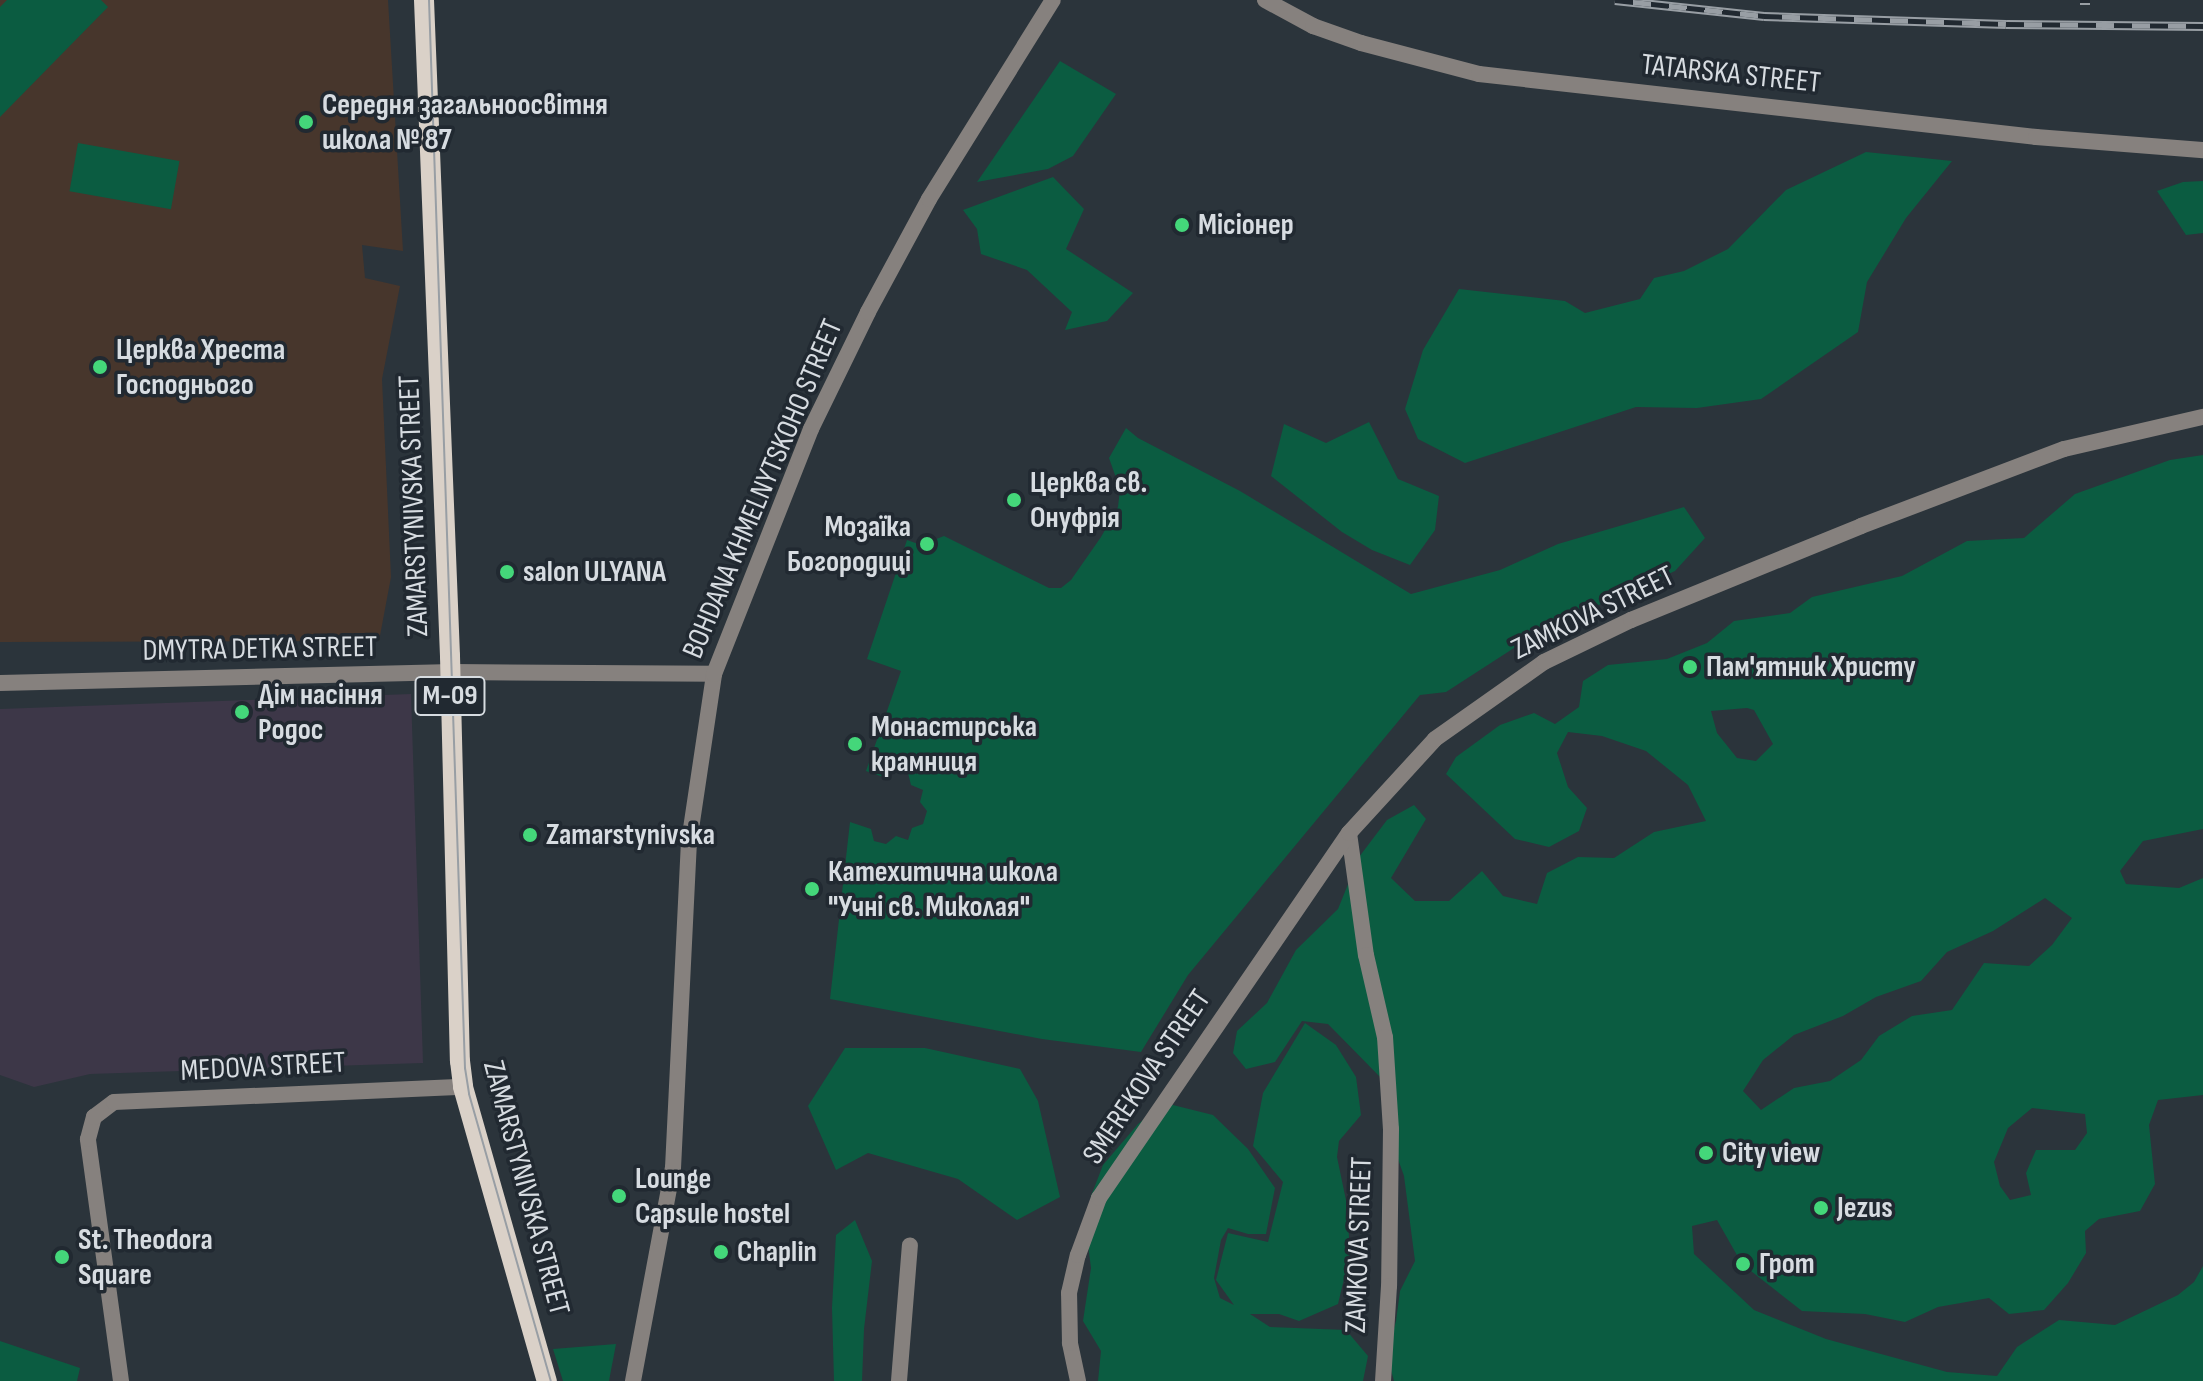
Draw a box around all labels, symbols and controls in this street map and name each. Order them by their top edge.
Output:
street label: TATARSKA STREET [1640,47,1822,101]
place label: Середня загальноосвітня школа № 87 [322,87,608,158]
marker: Середня загальноосвітня школа № 87 [297,113,315,131]
place label: Місіонер [1198,207,1294,243]
marker: Місіонер [1173,216,1191,234]
street label: BOHDANA KHMELNYTSKOHO STREET [675,314,851,664]
place label: Церква Хреста Господнього [116,332,285,402]
marker: Церква Хреста Господнього [91,358,109,376]
street label: ZAMARSTYNIVSKA STREET [391,375,437,637]
place label: Церква св. Онуфрія [1030,465,1147,536]
marker: Церква св. Онуфрія [1005,491,1023,509]
place label: Мозаїка Богородиці [787,509,911,580]
marker: Мозаїка Богородиці [918,535,936,553]
place label: salon ULYANA [523,554,666,590]
street label: ZAMKOVA STREET [1506,558,1680,668]
marker: salon ULYANA [498,563,516,581]
street label: DMYTRA DETKA STREET [142,629,378,669]
place label: Пам'ятник Христу [1706,649,1916,685]
marker: Пам'ятник Христу [1681,658,1699,676]
road number: М-09 [414,672,486,720]
place label: Дім насіння Родос [258,677,383,748]
marker: Дім насіння Родос [233,703,251,721]
place label: Монастирська крамниця [871,709,1037,780]
marker: Монастирська крамниця [846,735,864,753]
place label: Zamarstynivska [546,817,715,853]
marker: Zamarstynivska [521,826,539,844]
place label: Катехитична школа "Учні св. Миколая" [828,854,1058,924]
marker: Катехитична школа "Учні св. Миколая" [803,880,821,898]
street label: SMEREKOVA STREET [1075,983,1219,1171]
street label: MEDOVA STREET [180,1045,346,1089]
street label: ZAMARSTYNIVSKA STREET [475,1057,577,1319]
place label: City view [1722,1135,1820,1171]
marker: City view [1697,1144,1715,1162]
street label: ZAMKOVA STREET [1338,1156,1380,1334]
place label: Lounge Capsule hostel [635,1161,790,1232]
marker: Lounge Capsule hostel [610,1187,628,1205]
place label: Jezus [1837,1190,1893,1226]
marker: Jezus [1812,1199,1830,1217]
place label: St. Theodora Square [78,1222,213,1292]
place label: Chaplin [737,1234,817,1270]
marker: Chaplin [712,1243,730,1261]
place label: Грот [1759,1246,1815,1282]
marker: St. Theodora Square [53,1248,71,1266]
marker: Грот [1734,1255,1752,1273]

